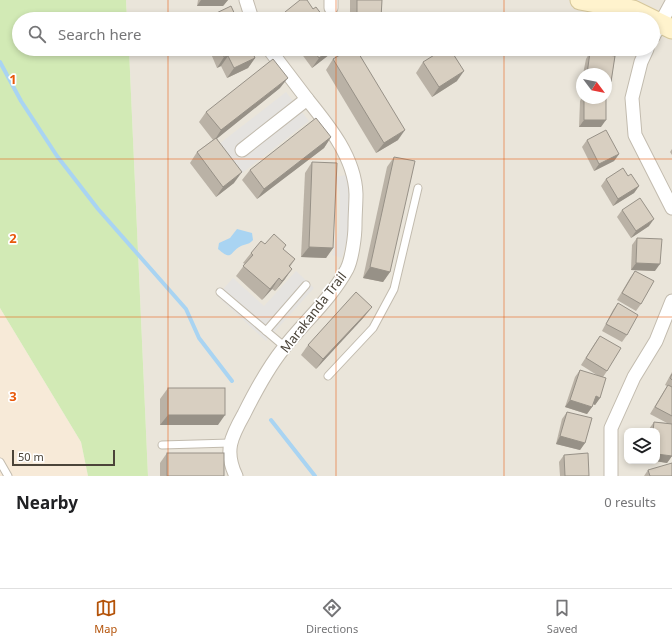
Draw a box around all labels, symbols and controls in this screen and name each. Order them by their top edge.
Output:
search box [12,12,660,56]
icon: search [26,23,48,45]
text: Search here [58,24,141,44]
north arrow [576,68,612,104]
text: 1 [9,70,17,88]
text: 2 [9,229,17,247]
street label: Marakanda Trail [276,268,350,356]
text: 3 [9,387,17,405]
map controls [624,428,660,464]
button: layers [624,428,660,464]
scale bar [12,448,115,467]
text: 50 m [18,449,44,464]
text: Nearby [16,491,78,514]
text: 0 results [604,493,656,511]
tab: Map [94,597,117,636]
tab: Directions [306,597,358,636]
tab: Saved [547,597,578,636]

